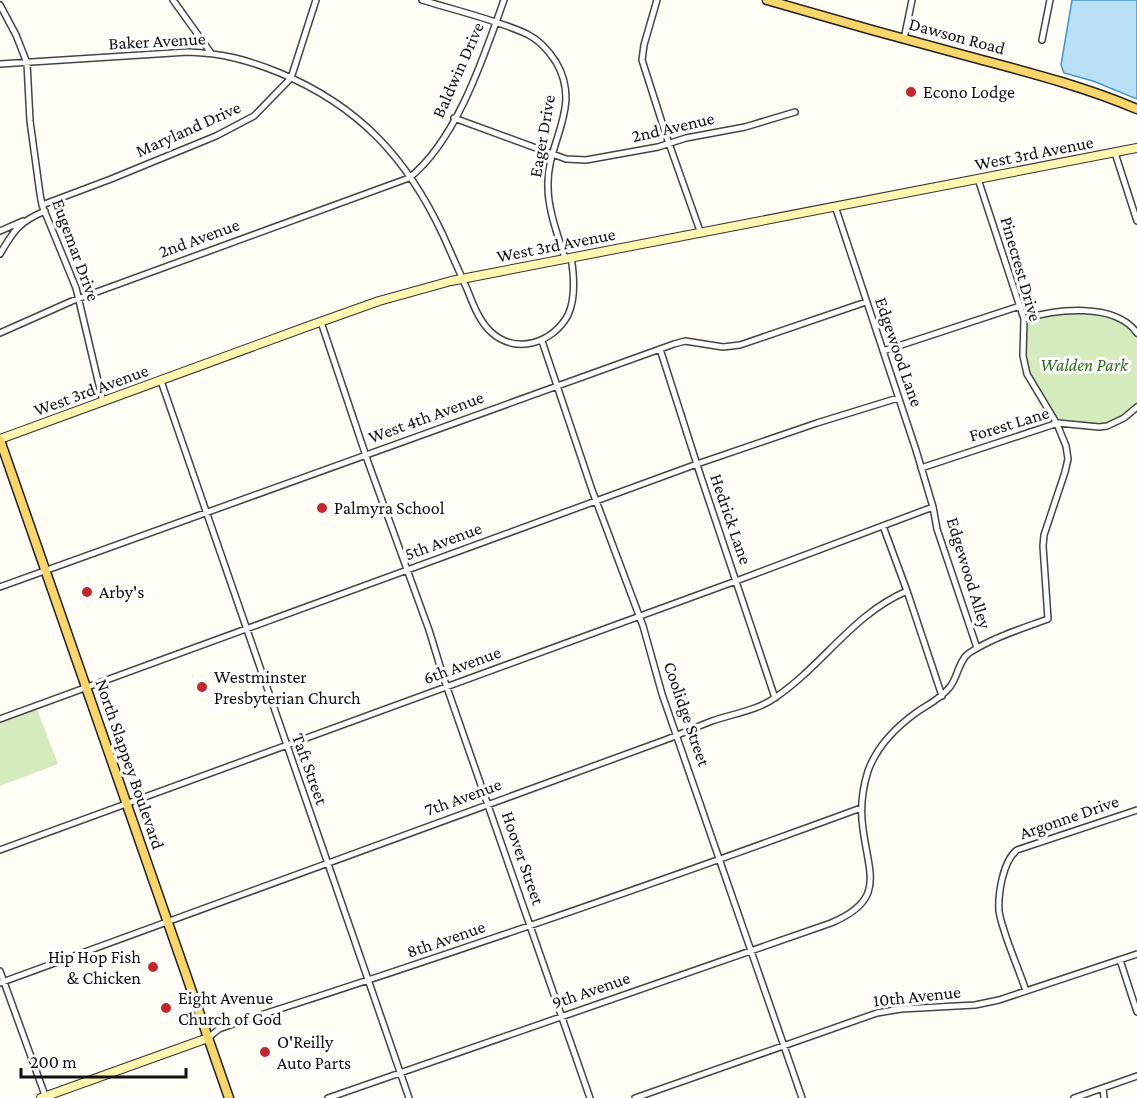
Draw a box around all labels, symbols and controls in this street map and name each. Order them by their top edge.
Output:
street label: Dawson Road [907,14,1008,59]
street label: Baldwin Drive [428,19,488,121]
street label: Baker Avenue [108,28,206,54]
place label: Econo Lodge [923,82,1015,102]
marker: Econo Lodge [904,85,918,99]
street label: Eager Drive [525,93,559,179]
street label: Maryland Drive [132,97,244,161]
street label: 2nd Avenue [630,108,716,146]
street label: West 3rd Avenue [973,132,1095,174]
street label: Eugemar Drive [48,196,104,304]
street label: 2nd Avenue [156,214,242,262]
street label: Pinecrest Drive [996,214,1046,324]
street label: West 3rd Avenue [495,224,617,266]
street label: Edgewood Lane [871,295,927,409]
park label: Walden Park [1040,355,1129,375]
street label: West 3rd Avenue [31,360,151,420]
street label: West 4th Avenue [366,387,486,447]
street label: Forest Lane [967,402,1052,446]
street label: Hedrick Lane [706,471,756,567]
place label: Palmyra School [334,498,445,518]
marker: Palmyra School [315,501,329,515]
street label: Edgewood Alley [943,515,996,632]
street label: 5th Avenue [402,518,484,564]
place label: Arby's [99,582,144,602]
marker: Arby's [80,585,94,599]
street label: 6th Avenue [420,642,504,688]
street label: Coolidge Street [660,659,715,770]
place label: Westminster Presbyterian Church [214,667,361,708]
street label: North Slappey Boulevard [91,676,169,852]
marker: Westminster Presbyterian Church [195,680,209,694]
street label: Taft Street [288,731,332,808]
street label: 7th Avenue [422,774,504,820]
street label: Argonne Drive [1017,791,1121,843]
street label: Hoover Street [498,809,549,908]
street label: 8th Avenue [404,916,488,962]
place label: Hip Hop Fish & Chicken [48,947,141,988]
marker: Hip Hop Fish & Chicken [146,960,160,974]
street label: 9th Avenue [549,967,633,1013]
street label: 10th Avenue [872,981,962,1011]
place label: Eight Avenue Church of God [178,988,282,1029]
marker: Eight Avenue Church of God [159,1001,173,1015]
place label: O'Reilly Auto Parts [277,1032,351,1073]
scale bar [21,1041,186,1079]
marker: O'Reilly Auto Parts [258,1045,272,1059]
text: 200 m [30,1052,77,1072]

